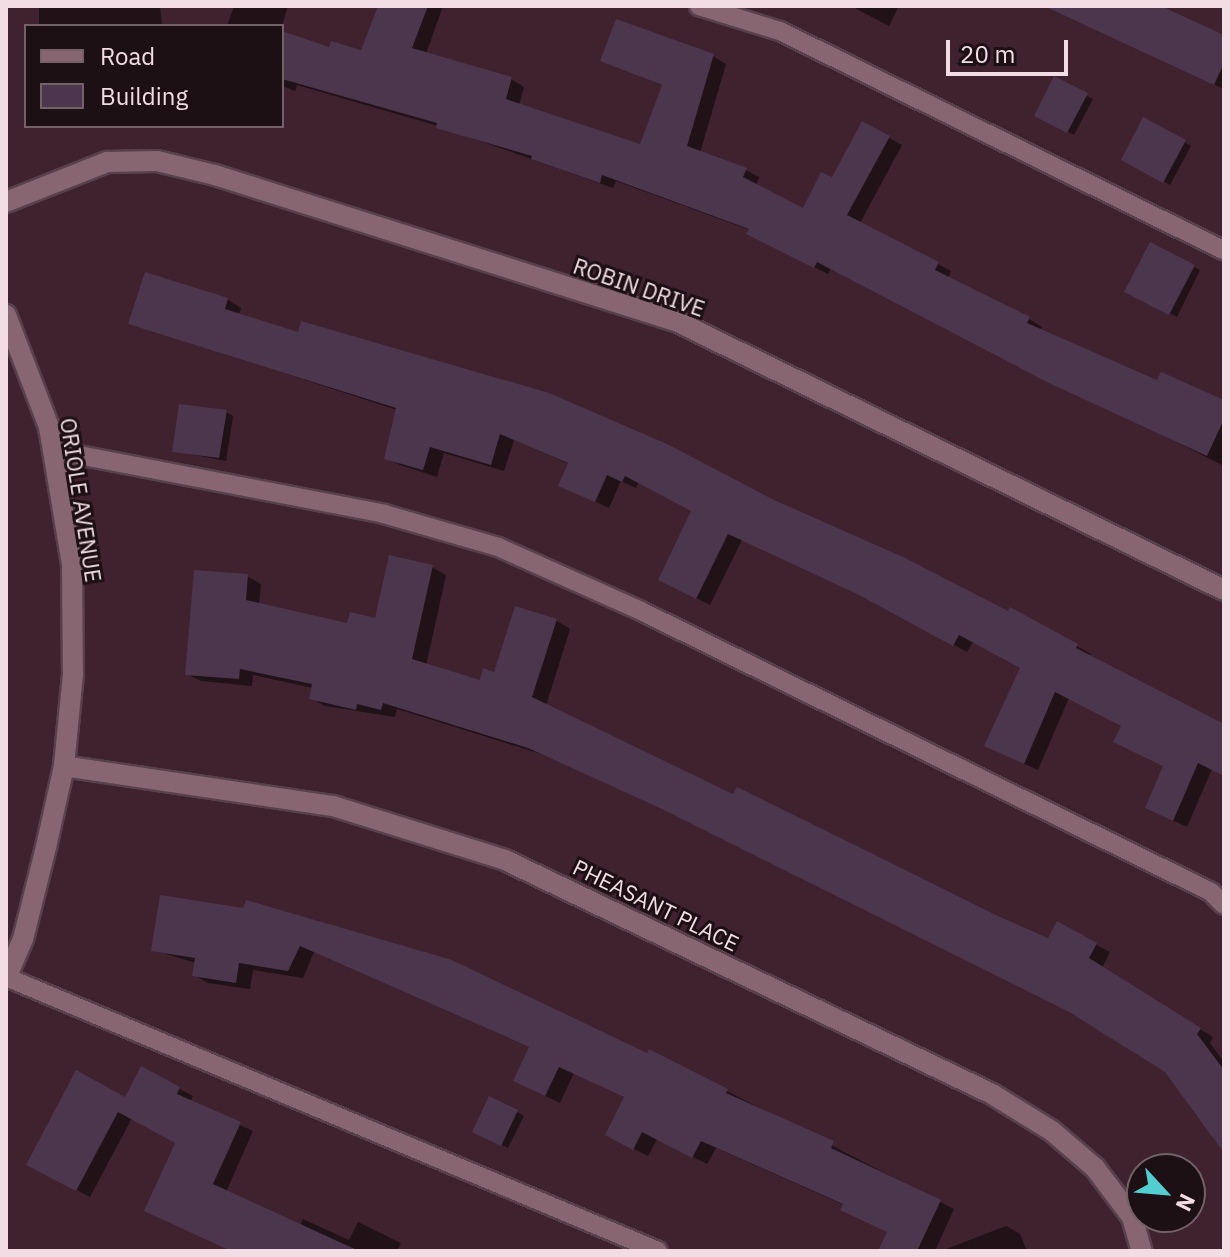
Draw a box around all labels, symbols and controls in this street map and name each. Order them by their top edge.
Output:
legend [24,24,284,128]
scale bar [950,24,1072,74]
text: 20 m [960,38,1015,70]
text: Road [100,40,155,72]
text: Building [100,80,188,112]
street label: ROBIN DRIVE [570,252,708,322]
street label: ORIOLE AVENUE [55,416,107,584]
street label: PHEASANT PLACE [569,853,743,957]
north arrow [1126,1153,1206,1233]
text: N [1170,1189,1203,1216]

